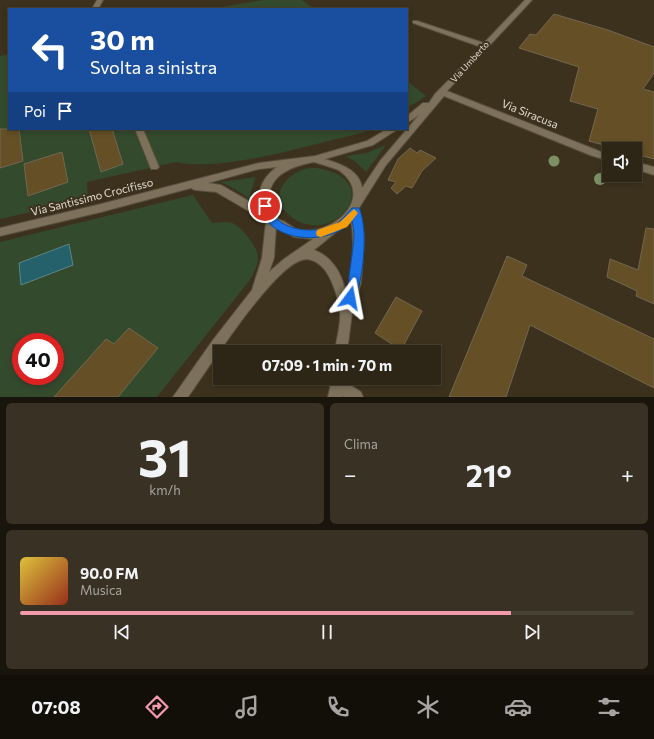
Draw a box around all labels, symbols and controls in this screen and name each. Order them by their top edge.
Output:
text: 30 m [90,22,155,56]
icon: left [24,24,76,76]
street label: Via Umberto [448,39,491,85]
text: Svolta a sinistra [90,56,217,78]
street label: Via Siracusa [500,96,560,131]
icon: arrive [54,100,76,122]
text: Poi [24,102,46,120]
map controls [602,142,642,182]
button: sound [602,142,642,182]
street label: Via Santissimo Crocifisso [29,175,155,218]
pin [248,189,282,223]
icon: arrive [254,195,276,217]
position arrow [329,277,371,319]
speed limit sign: 40 [12,333,64,385]
text: 07:09 · 1 min · 70 m [262,356,392,374]
text: 31 [138,424,192,488]
text: Clima [344,436,378,452]
text: 21° [466,456,512,493]
text: − [344,461,357,488]
text: + [621,461,634,488]
text: km/h [149,482,181,498]
text: 90.0 FM [80,564,139,582]
text: Musica [80,582,122,598]
icon: previous [111,621,133,643]
icon: pause [316,621,338,643]
icon: next [521,621,543,643]
icon: directions [143,693,171,721]
icon: music [233,693,261,721]
icon: phone [324,693,352,721]
icon: climate [414,693,442,721]
icon: car [504,693,532,721]
icon: filters [595,693,623,721]
text: 07:08 [31,696,81,718]

